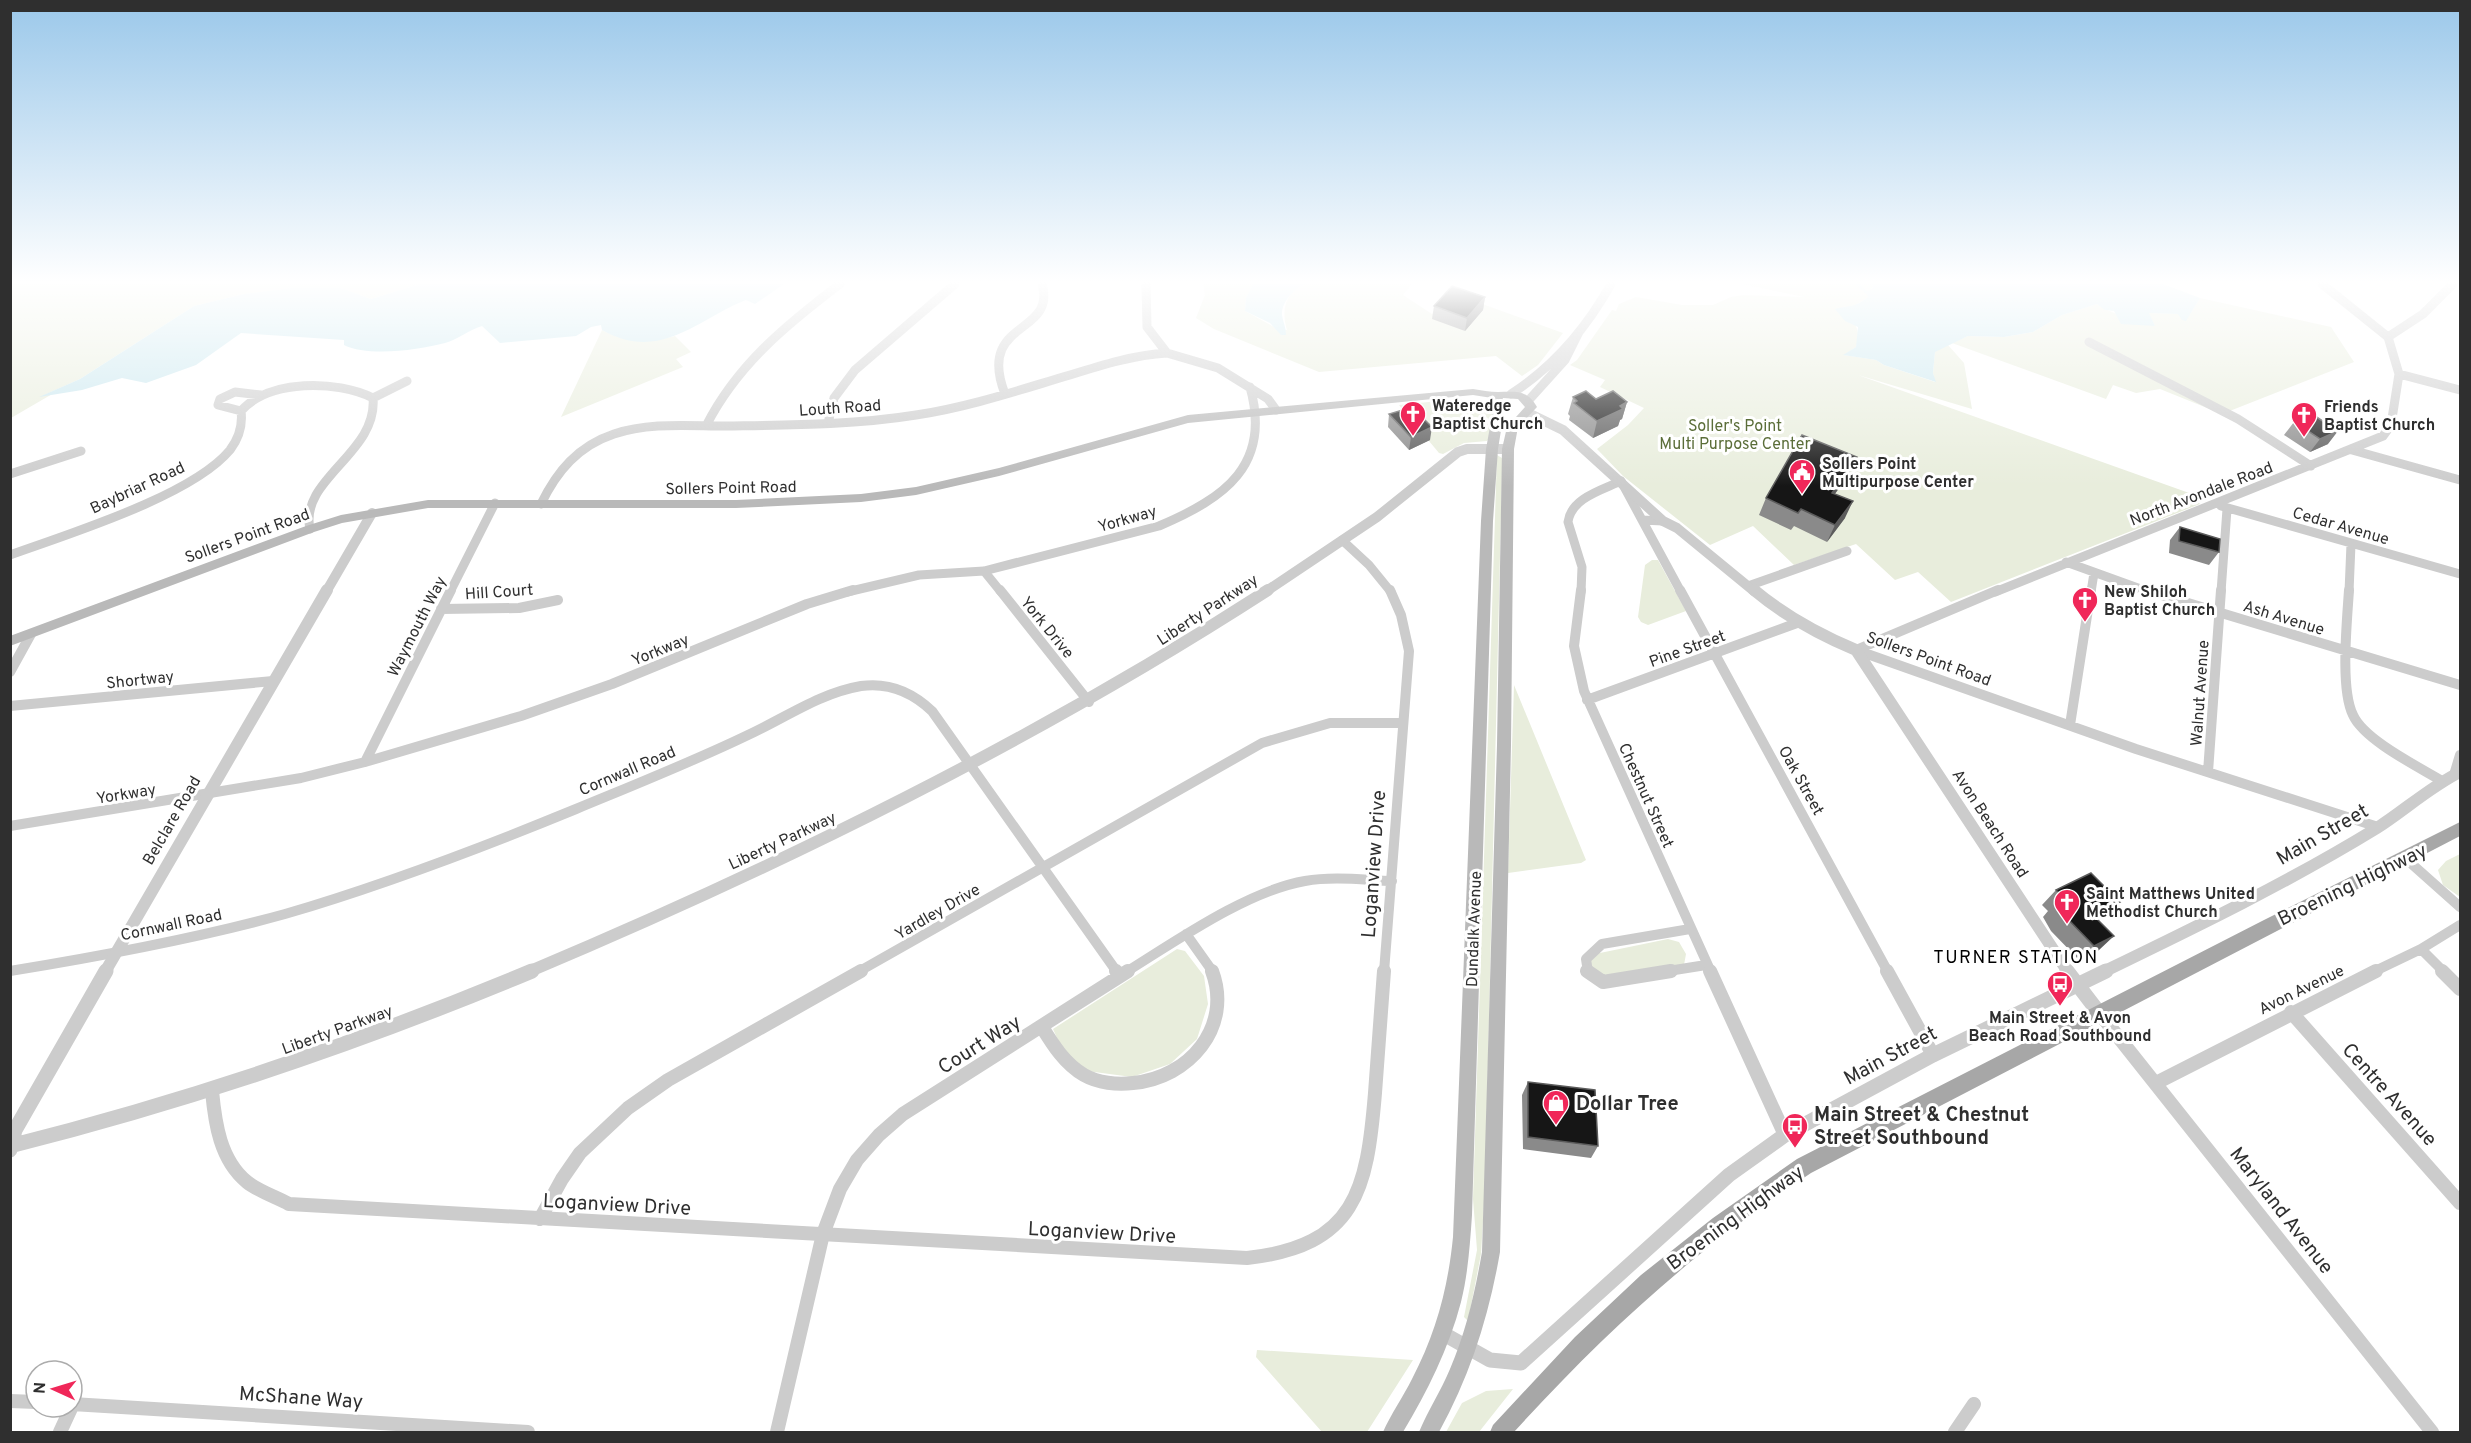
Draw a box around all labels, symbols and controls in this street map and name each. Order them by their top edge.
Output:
street label: Louth Road [798,396,882,422]
place label: Wateredge Baptist Church [1432,397,1543,435]
place label: Friends Baptist Church [2324,398,2435,436]
church icon: Wateredge Baptist Church [1398,399,1428,437]
church icon: Friends Baptist Church [2289,400,2319,438]
park label: Soller's Point Multi Purpose Center [1659,417,1811,455]
place label: Sollers Point Multipurpose Center [1822,455,1974,493]
public building icon: Sollers Point Multipurpose Center [1787,457,1817,495]
street label: Baybriar Road [87,458,188,519]
street label: North Avondale Road [2127,458,2276,531]
street label: Sollers Point Road [665,478,797,500]
street label: Yorkway [1096,502,1159,538]
street label: Cedar Avenue [2290,504,2391,550]
street label: Sollers Point Road [183,505,313,569]
street label: Liberty Parkway [1154,571,1262,651]
street label: Waymouth Way [384,573,452,680]
street label: Hill Court [464,581,534,605]
place label: New Shiloh Baptist Church [2104,583,2215,621]
church icon: New Shiloh Baptist Church [2070,585,2100,623]
street label: York Drive [1015,593,1077,663]
street label: Ash Avenue [2240,597,2326,641]
street label: Pine Street [1647,627,1729,673]
street label: Sollers Point Road [1863,628,1993,692]
street label: Yorkway [629,630,692,671]
street label: Walnut Avenue [2187,639,2215,747]
street label: Shortway [105,667,175,694]
street label: Chestnut Street [1613,740,1677,851]
street label: Cornwall Road [576,742,679,801]
street label: Oak Street [1773,743,1827,819]
street label: Avon Beach Road [1947,766,2032,882]
street label: Belclare Road [139,773,206,869]
street label: Yorkway [95,780,158,810]
street label: Loganview Drive [1357,789,1393,939]
street label: Main Street [2272,799,2374,873]
street label: Liberty Parkway [726,808,840,875]
street label: Broening Highway [2274,838,2432,933]
street label: Dundalk Avenue [1463,871,1487,987]
street label: Yardley Drive [892,880,984,945]
place label: Saint Matthews United Methodist Church [2086,885,2255,923]
church icon: Saint Matthews United Methodist Church [2052,887,2082,925]
street label: Cornwall Road [119,905,224,946]
district label: TURNER STATION [1933,947,2099,970]
street label: Avon Avenue [2256,962,2348,1020]
bus stop icon: Main Street & Avon Beach Road Southbound [2045,969,2075,1007]
street label: Liberty Parkway [280,1002,396,1060]
place label: Main Street & Avon Beach Road Southbound [1968,1009,2152,1047]
street label: Court Way [934,1010,1026,1081]
street label: Main Street [1840,1021,1942,1092]
street label: Centre Avenue [2335,1038,2442,1153]
shop icon: Dollar Tree [1541,1088,1571,1126]
place label: Dollar Tree [1576,1092,1679,1118]
place label: Main Street & Chestnut Street Southbound [1814,1103,2029,1152]
bus stop icon: Main Street & Chestnut Street Southbound [1780,1111,1810,1149]
street label: Maryland Avenue [2223,1142,2338,1280]
street label: Broening Highway [1662,1160,1810,1277]
street label: Loganview Drive [542,1189,692,1223]
street label: Loganview Drive [1027,1217,1177,1251]
north arrow [24,1359,84,1419]
text: N [31,1382,51,1395]
street label: McShane Way [238,1382,364,1416]

